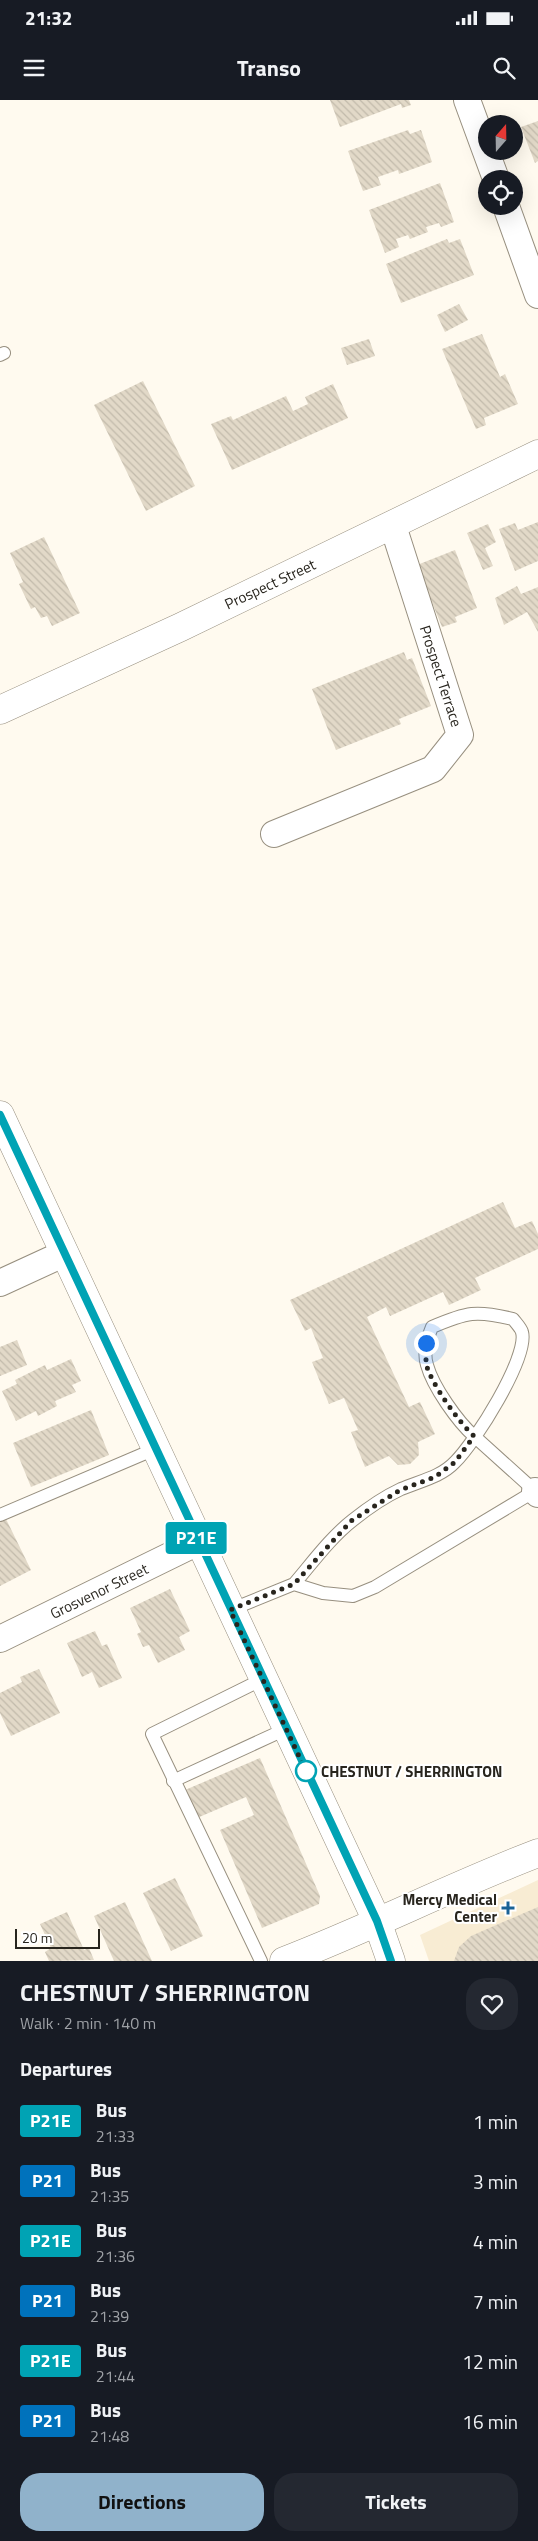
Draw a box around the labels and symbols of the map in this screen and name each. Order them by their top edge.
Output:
north arrow [478,115,522,160]
street label: Prospect Street [221,553,320,615]
street label: Prospect Terrace [414,622,468,730]
your location [414,1331,439,1356]
line badge: P21E [161,1522,231,1554]
street label: Grosvenor Street [46,1557,153,1625]
marker: CHESTNUT / SHERRINGTON [295,1760,317,1782]
place label: CHESTNUT / SHERRINGTON [321,1760,502,1783]
place label: Mercy Medical Center [403,1888,497,1928]
marker: Mercy Medical Center [501,1901,515,1915]
scale bar [15,1926,100,1949]

